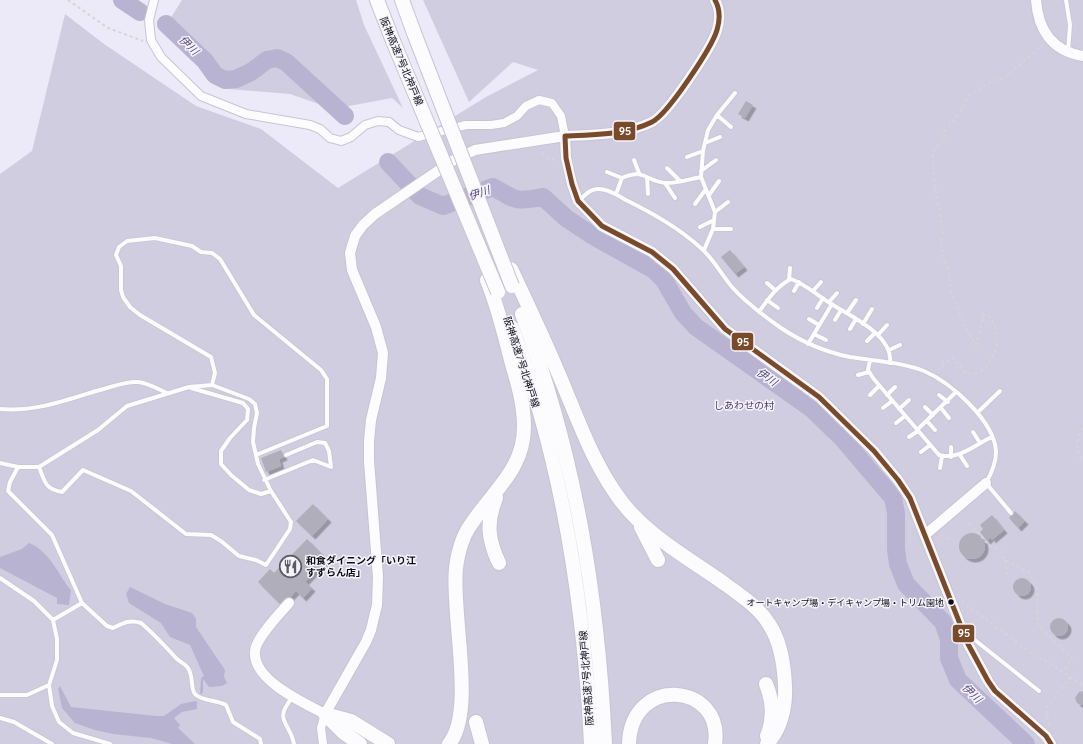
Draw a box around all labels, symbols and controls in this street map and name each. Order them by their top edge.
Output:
street label: 阪神高速7号北神戸線 [377,15,426,108]
water label: 伊川 [176,32,202,58]
line badge: 95 [613,121,636,141]
text: 95 [619,124,631,138]
water label: 伊川 [466,182,493,203]
street label: 阪神高速7号北神戸線 [501,315,542,409]
line badge: 95 [731,332,754,351]
text: 95 [737,335,749,349]
water label: 伊川 [754,365,781,390]
park label: しあわせの村 [714,399,774,412]
restaurant icon: 和食ダイニング「いり江 すずらん店」 [277,553,303,579]
place label: 和食ダイニング「いり江 すずらん店」 [306,554,416,579]
place label: オートキャンプ場・デイキャンプ場・トリム園地 [747,597,944,608]
marker: オートキャンプ場・デイキャンプ場・トリム園地 [946,597,956,607]
line badge: 95 [952,624,975,643]
text: 95 [958,626,970,640]
street label: 阪神高速7号北神戸線 [577,630,596,726]
water label: 伊川 [959,680,985,706]

